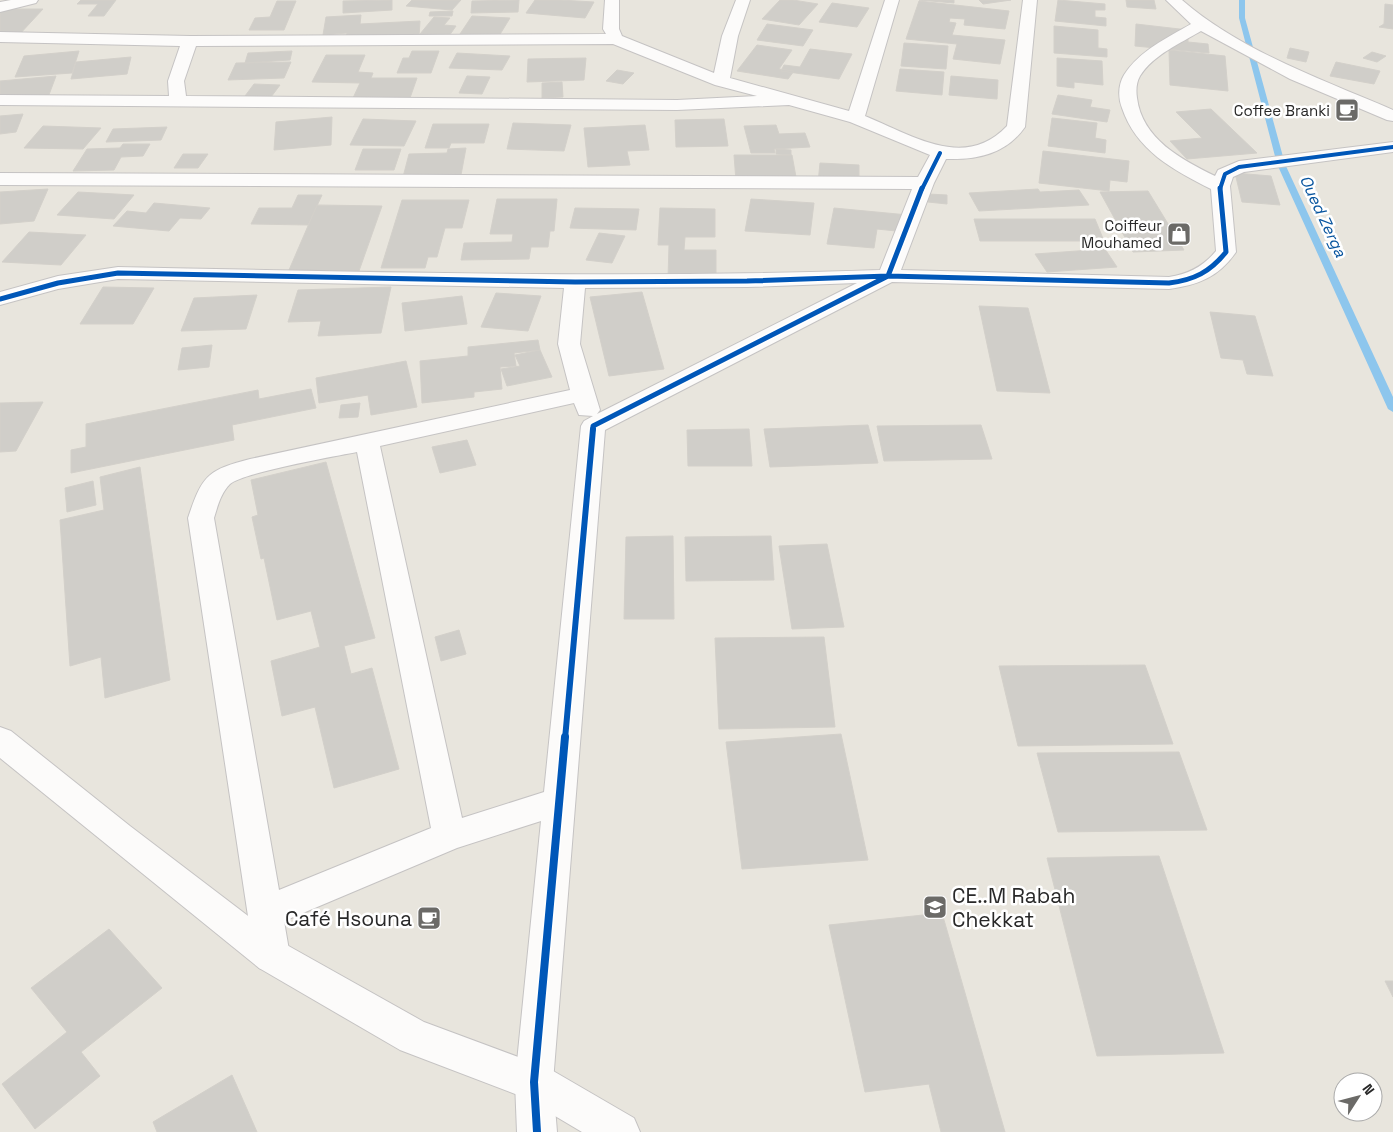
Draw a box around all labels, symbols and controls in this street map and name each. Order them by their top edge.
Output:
cafe icon: Coffee Branki [1334,97,1360,123]
place label: Coffee Branki [1234,101,1330,120]
water label: Oued Zerga [1295,172,1351,261]
place label: Coiffeur Mouhamed [1081,216,1162,252]
shop icon: Coiffeur Mouhamed [1166,221,1192,247]
place label: CE..M Rabah Chekkat [952,882,1075,933]
school or university icon: CE..M Rabah Chekkat [922,894,948,920]
place label: Café Hsouna [285,905,412,932]
cafe icon: Café Hsouna [416,905,442,931]
north arrow [1333,1072,1383,1122]
text: N [1358,1080,1379,1098]

